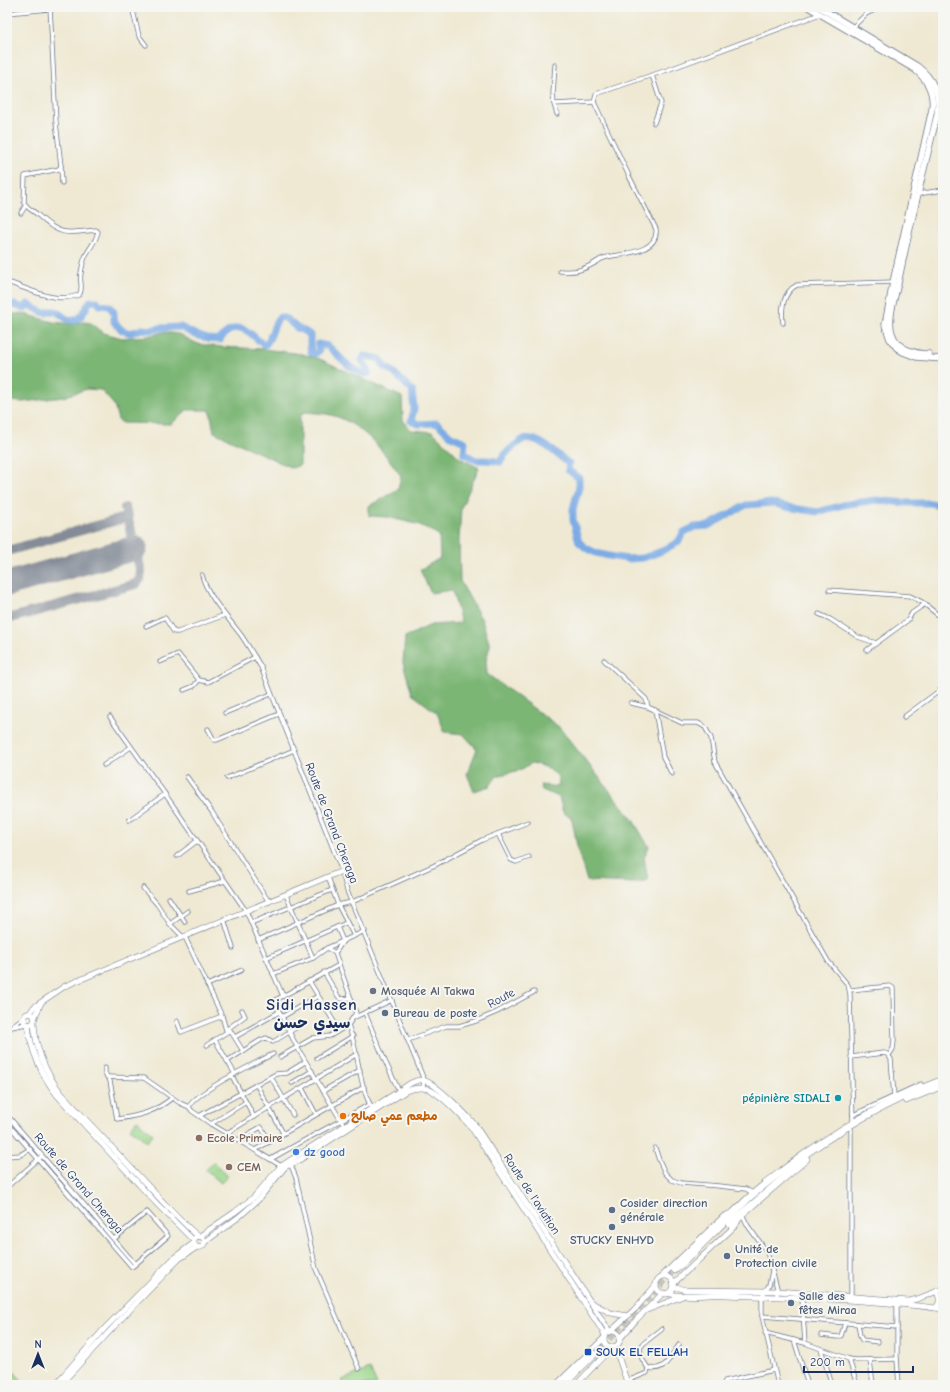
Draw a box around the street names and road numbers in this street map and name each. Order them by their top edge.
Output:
street label: Route de Grand Cheraga [302,761,362,885]
street label: Route [485,985,517,1011]
street label: Route de Grand Cheraga [32,1130,126,1236]
street label: Route de l'aviation [501,1151,563,1237]

